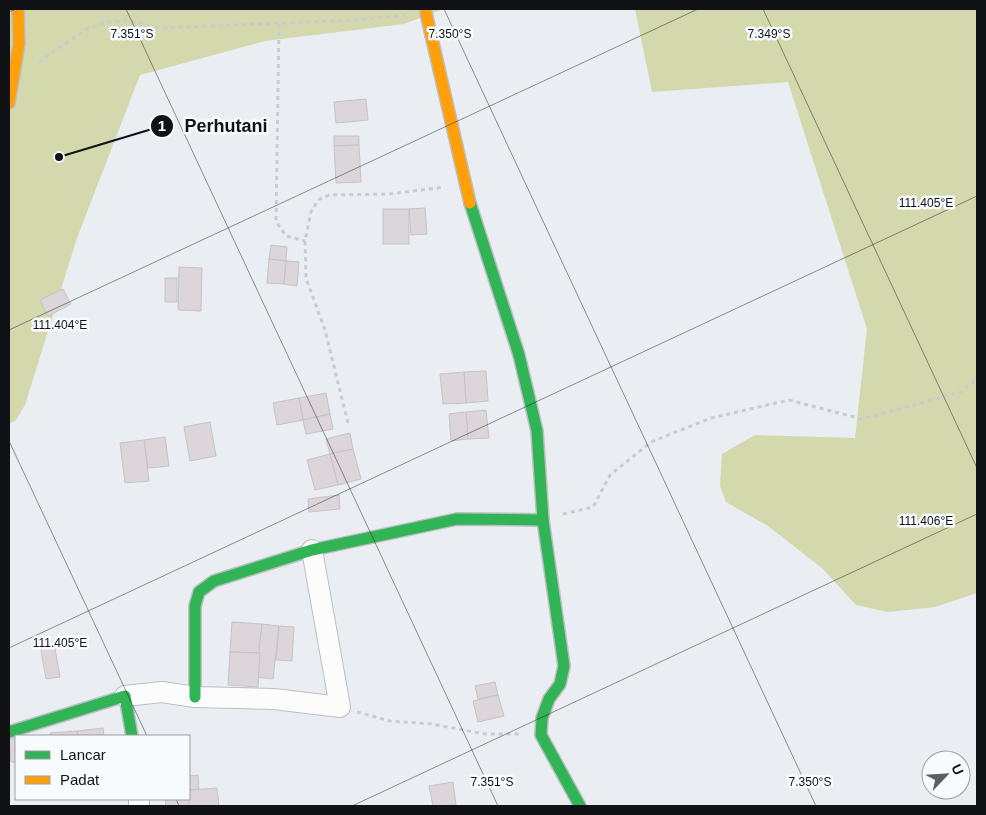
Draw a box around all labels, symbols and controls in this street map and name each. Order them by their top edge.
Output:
text: 7.351°S [111,27,153,41]
text: 7.350°S [429,27,471,41]
text: 7.349°S [748,27,790,41]
callout: Perhutani [149,109,277,142]
text: Perhutani [184,116,268,136]
text: 1 [158,117,166,134]
text: 111.405°E [899,196,953,210]
text: 111.404°E [33,318,87,332]
text: 111.406°E [899,514,953,528]
text: 111.405°E [33,636,87,650]
legend [15,735,190,800]
text: Lancar [60,746,106,763]
north arrow [921,750,971,800]
text: U [948,762,967,777]
text: Padat [60,771,100,788]
text: 7.351°S [471,775,513,789]
text: 7.350°S [789,775,831,789]

